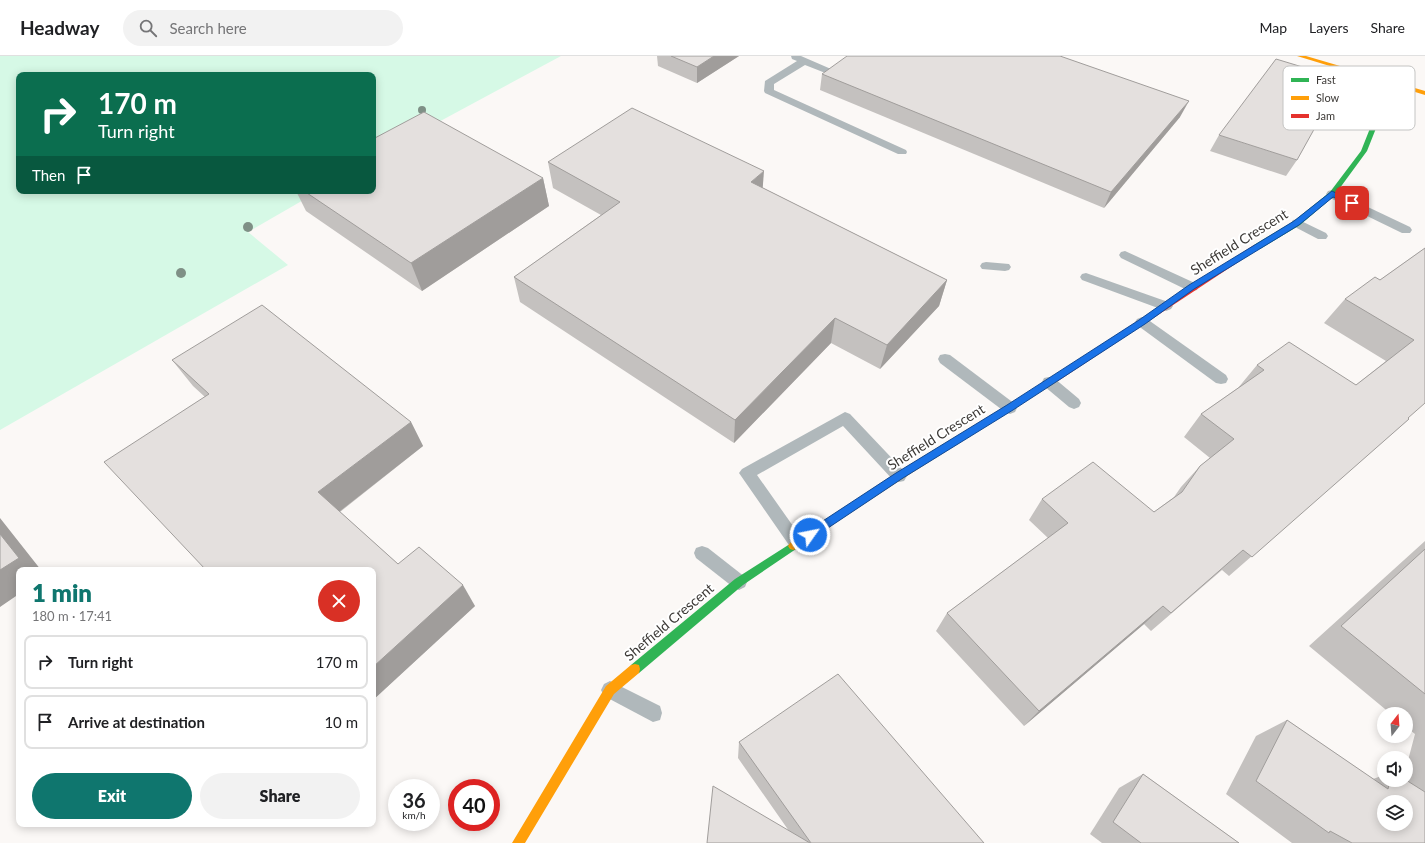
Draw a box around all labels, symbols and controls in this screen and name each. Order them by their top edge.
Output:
search box [123,10,403,46]
text: Headway [20,16,99,39]
icon: search [137,17,159,39]
text: Search here [169,19,247,37]
text: Map [1259,19,1287,36]
text: Layers [1309,19,1349,36]
text: Share [1371,19,1405,36]
legend [1283,66,1415,130]
text: Fast [1316,73,1336,86]
text: 170 m [98,86,177,120]
icon: right [32,88,84,140]
text: Slow [1316,91,1340,104]
text: Jam [1316,109,1335,122]
text: Turn right [98,120,175,142]
icon: arrive [73,164,95,186]
text: Then [32,166,65,184]
pin [1335,186,1369,220]
icon: arrive [1341,192,1363,214]
street label: Sheffield Crescent [1187,205,1290,278]
street label: Sheffield Crescent [884,400,987,473]
position arrow [789,514,831,556]
text: 1 min [32,578,92,607]
street label: Sheffield Crescent [621,579,717,664]
button: close [318,580,360,622]
text: 180 m · 17:41 [32,608,112,624]
icon: right [34,651,56,673]
text: Turn right [68,653,133,671]
text: 170 m [316,653,358,671]
north arrow [1377,707,1413,743]
map controls [1377,707,1413,831]
icon: arrive [34,711,56,733]
text: Arrive at destination [68,713,205,731]
text: 10 m [324,713,358,731]
button: sound [1377,751,1413,787]
button: Exit [32,773,192,819]
button: Share [200,773,360,819]
speed limit sign: 40 [448,779,500,831]
text: 36 [402,788,426,812]
button: layers [1377,795,1413,831]
text: km/h [402,809,426,821]

